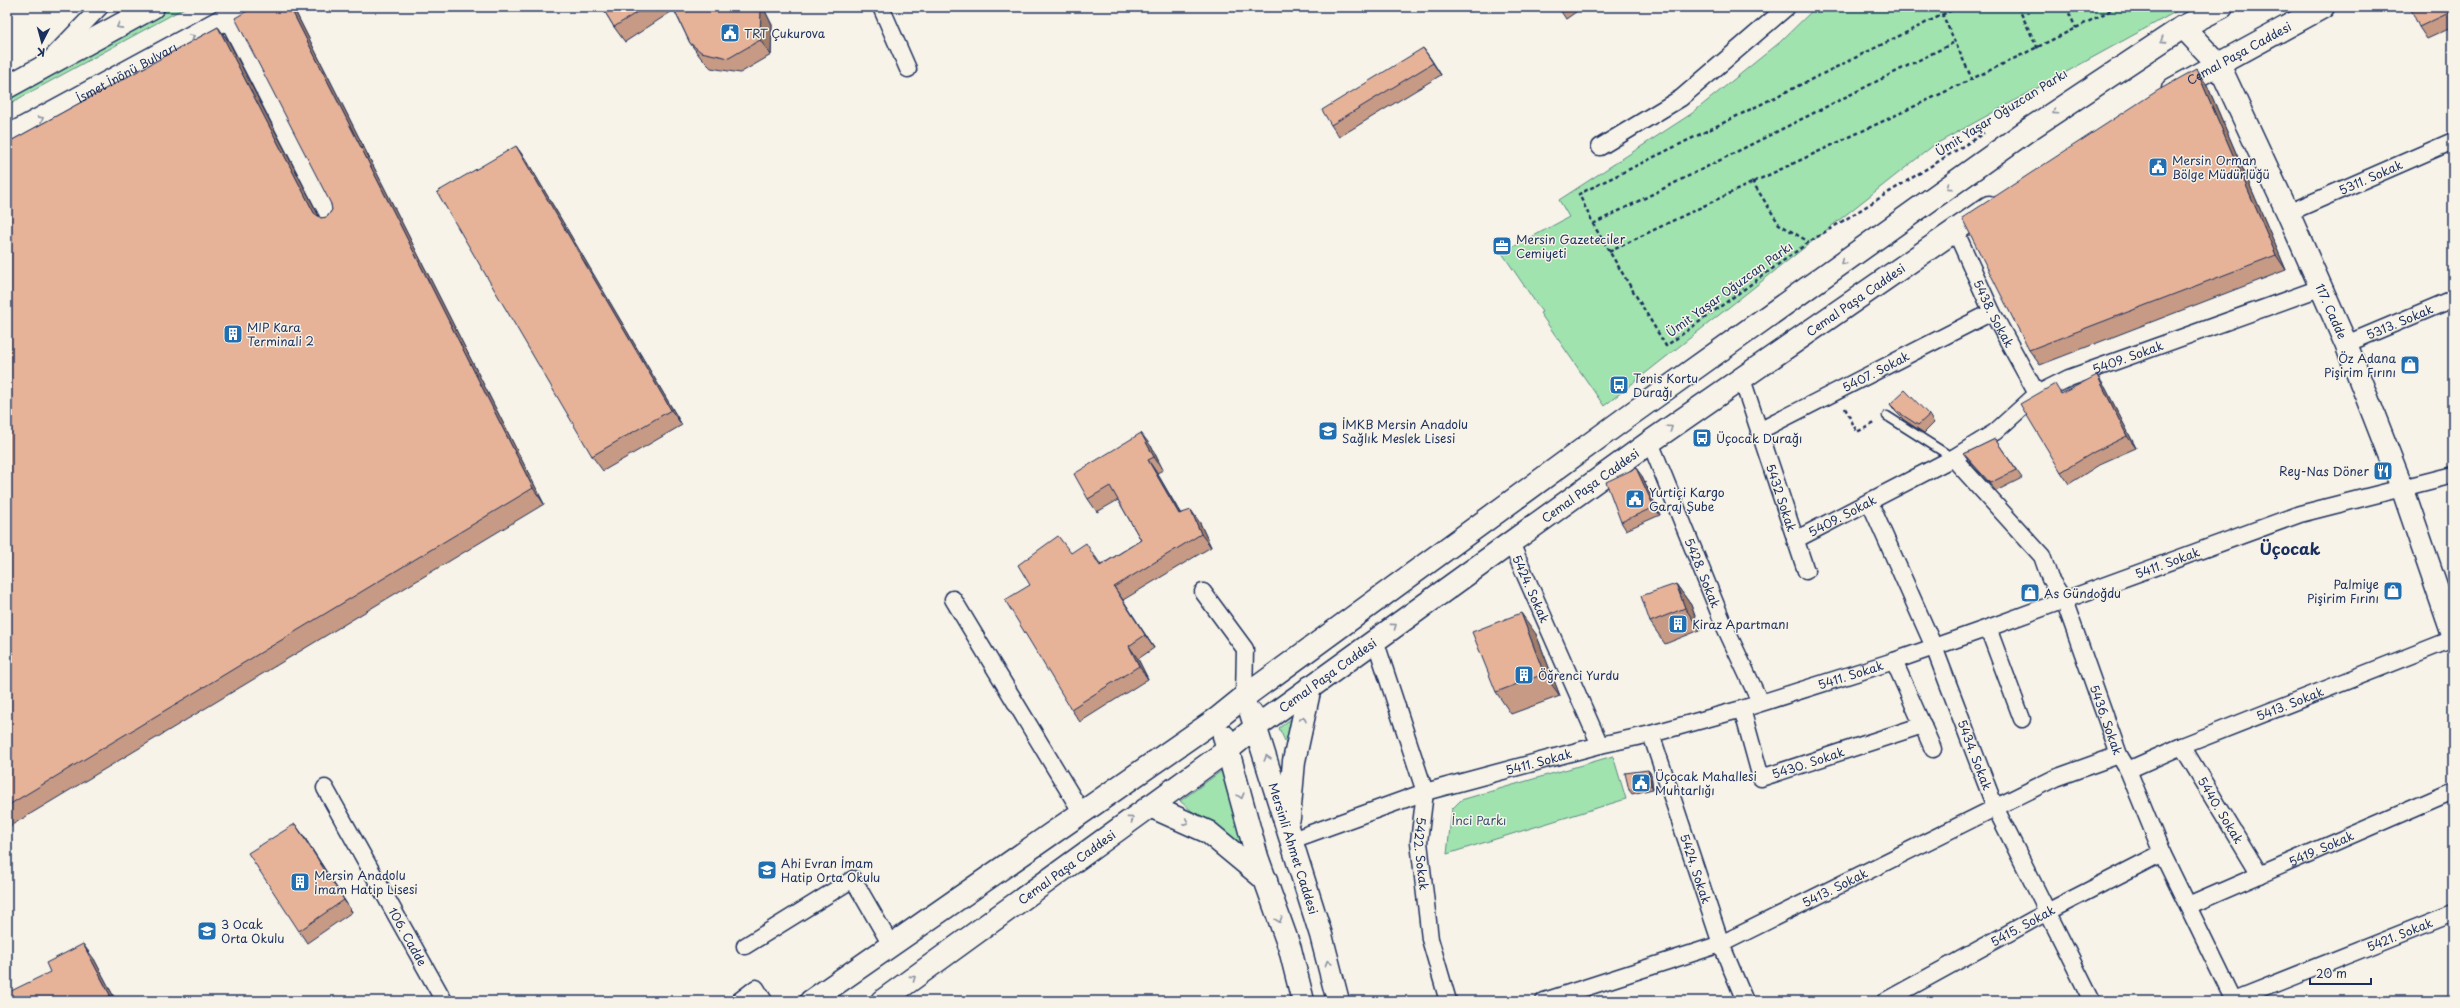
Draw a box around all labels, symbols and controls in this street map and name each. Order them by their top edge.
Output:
street label: Cemal Paşa Caddesi [2183,17,2294,89]
one-way arrow [116,21,123,28]
north arrow [22,22,62,62]
public building icon: TRT Çukurova [719,22,741,44]
place label: TRT Çukurova [744,24,826,42]
one-way arrow [188,34,196,41]
one-way arrow [2161,36,2168,43]
street label: İsmet İnönü Bulvarı [73,38,180,107]
text: K [36,44,46,61]
street label: Ümit Yaşar Oğuzcan Parkı [1932,64,2070,160]
one-way arrow [2052,107,2059,115]
one-way arrow [37,116,44,123]
place label: Mersin Orman Bölge Müdürlüğü [2172,151,2270,183]
street label: 5311. Sokak [2336,155,2405,199]
public building icon: Mersin Orman Bölge Müdürlüğü [2147,156,2169,178]
one-way arrow [1946,182,1953,189]
place label: Mersin Gazeteciler Cemiyeti [1516,230,1626,262]
office icon: Mersin Gazeteciler Cemiyeti [1491,235,1513,257]
street label: Ümit Yaşar Oğuzcan Parkı [1662,237,1796,341]
one-way arrow [1840,257,1847,265]
street label: Cemal Paşa Caddesi [1802,259,1909,340]
street label: 5438. Sokak [1969,277,2019,351]
street label: 117. Cadde [2311,281,2352,342]
street label: 5313. Sokak [2363,299,2436,344]
place label: MIP Kara Terminali 2 [247,318,314,350]
building icon: MIP Kara Terminali 2 [222,323,244,345]
street label: 5409. Sokak [2089,336,2166,378]
street label: 5407. Sokak [1839,347,1912,396]
place label: Öz Adana Pişirim Fırını [2324,349,2396,381]
shop icon: Öz Adana Pişirim Fırını [2399,354,2421,376]
place label: Tenis Kortu Durağı [1633,369,1698,401]
bus stop icon: Tenis Kortu Durağı [1608,374,1630,396]
place label: İMKB Mersin Anadolu Sağlık Meslek Lisesi [1342,415,1468,447]
school or university icon: İMKB Mersin Anadolu Sağlık Meslek Lisesi [1317,420,1339,442]
one-way arrow [1666,426,1673,433]
bus stop icon: Üçocak Durağı [1691,427,1713,449]
place label: Üçocak Durağı [1716,429,1802,447]
street label: Cemal Paşa Caddesi [1537,444,1643,527]
restaurant icon: Rey-Nas Döner [2372,460,2394,482]
street label: 5432 Sokak [1762,461,1801,534]
place label: Rey-Nas Döner [2279,462,2369,480]
place label: Yurtiçi Kargo Garaj Şube [1649,483,1725,515]
public building icon: Yurtiçi Kargo Garaj Şube [1624,488,1646,510]
street label: 5409. Sokak [1805,490,1879,541]
street label: 5428. Sokak [1681,535,1725,611]
district label: Üçocak [2259,536,2321,560]
street label: 5411. Sokak [2132,542,2202,583]
street label: 5424. Sokak [1508,552,1554,626]
place label: Palmiye Pişirim Fırını [2307,575,2379,607]
shop icon: Palmiye Pişirim Fırını [2382,580,2404,602]
shop icon: As Gündoğdu [2019,582,2041,604]
place label: As Gündoğdu [2044,584,2121,602]
building icon: Kiraz Apartmanı [1667,613,1689,635]
place label: Kiraz Apartmanı [1692,615,1789,633]
one-way arrow [1390,624,1397,631]
street label: Cemal Paşa Caddesi [1275,634,1380,717]
street label: 5411. Sokak [1816,656,1886,693]
building icon: Öğrenci Yurdu [1513,664,1535,686]
place label: Öğrenci Yurdu [1538,666,1619,684]
street label: 5436. Sokak [2086,682,2127,758]
street label: 5413. Sokak [2254,682,2326,725]
one-way arrow [1299,716,1307,723]
street label: 5434. Sokak [1954,717,1997,793]
street label: 5430. Sokak [1770,742,1847,783]
street label: 5411. Sokak [1504,744,1574,779]
one-way arrow [1263,755,1272,762]
place label: Üçocak Mahallesi Muhtarlığı [1655,767,1757,799]
public building icon: Üçocak Mahallesi Muhtarlığı [1630,772,1652,794]
street label: 5440. Sokak [2194,773,2248,847]
street label: Mersinli Ahmet Caddesi [1265,780,1323,916]
one-way arrow [1236,793,1244,799]
park label: İnci Parkı [1452,811,1506,829]
street label: 5422. Sokak [1410,816,1433,891]
one-way arrow [1127,817,1134,824]
one-way arrow [1181,817,1189,825]
street label: Cemal Paşa Caddesi [1014,825,1119,909]
street label: 5419. Sokak [2286,826,2357,870]
street label: 5424. Sokak [1676,831,1716,906]
place label: Ahi Evran İmam Hatip Orta Okulu [781,854,880,886]
school or university icon: Ahi Evran İmam Hatip Orta Okulu [756,859,778,881]
street label: 5413. Sokak [1799,864,1871,911]
place label: Mersin Anadolu İmam Hatip Lisesi [314,866,418,898]
building icon: Mersin Anadolu İmam Hatip Lisesi [289,871,311,893]
street label: 5415. Sokak [1987,900,2058,950]
street label: 106. Cadde [384,904,432,969]
street label: 5421. Sokak [2364,913,2435,955]
place label: 3 Ocak Orta Okulu [221,915,284,947]
one-way arrow [1275,916,1283,923]
school or university icon: 3 Ocak Orta Okulu [196,920,218,942]
one-way arrow [1324,960,1333,967]
scale bar [2310,960,2371,986]
text: 20 m [2316,964,2347,982]
one-way arrow [909,976,916,983]

